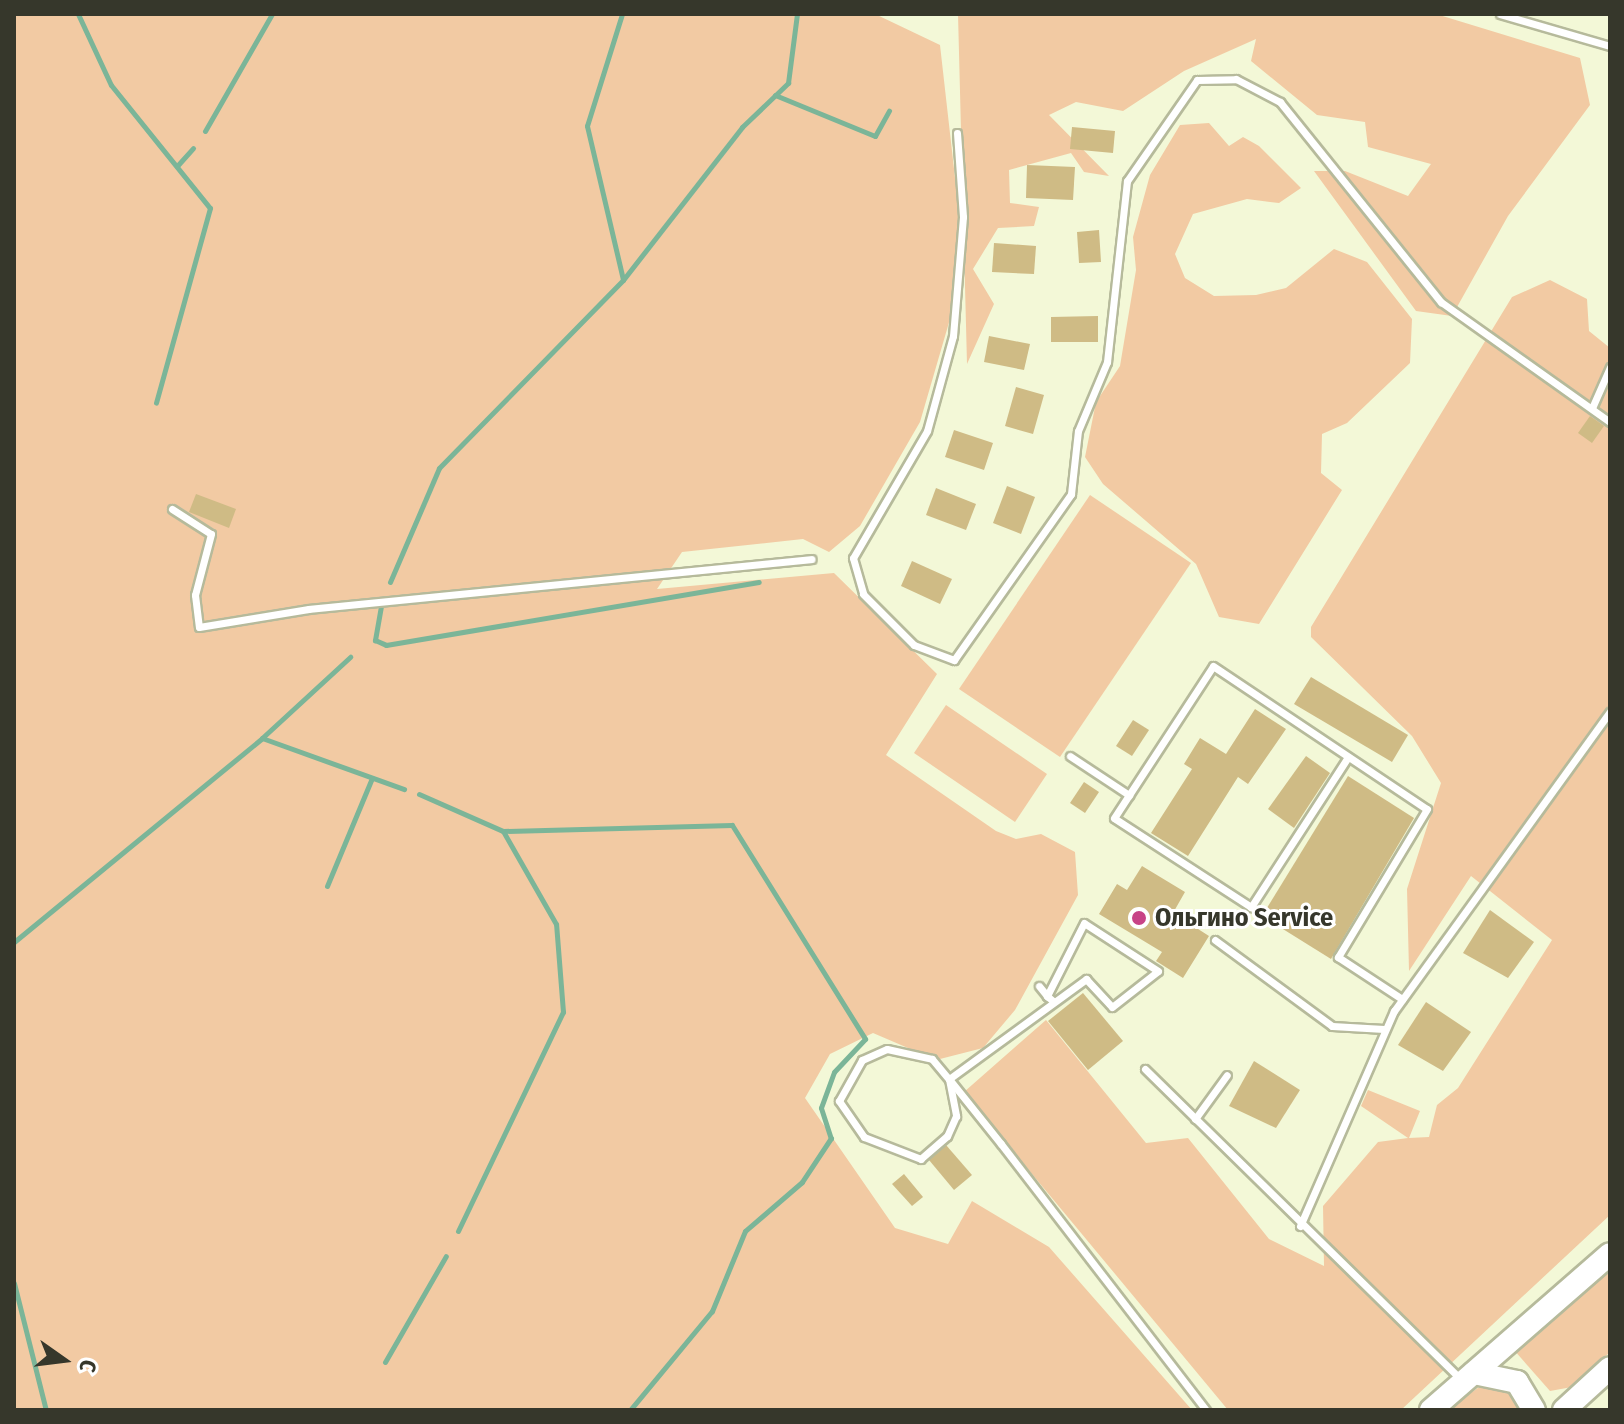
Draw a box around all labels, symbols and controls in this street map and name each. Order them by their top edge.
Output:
place label: Ольгино Service [1155,902,1333,934]
marker: Ольгино Service [1130,909,1148,927]
north arrow [24,1320,104,1400]
text: С [73,1357,102,1375]

